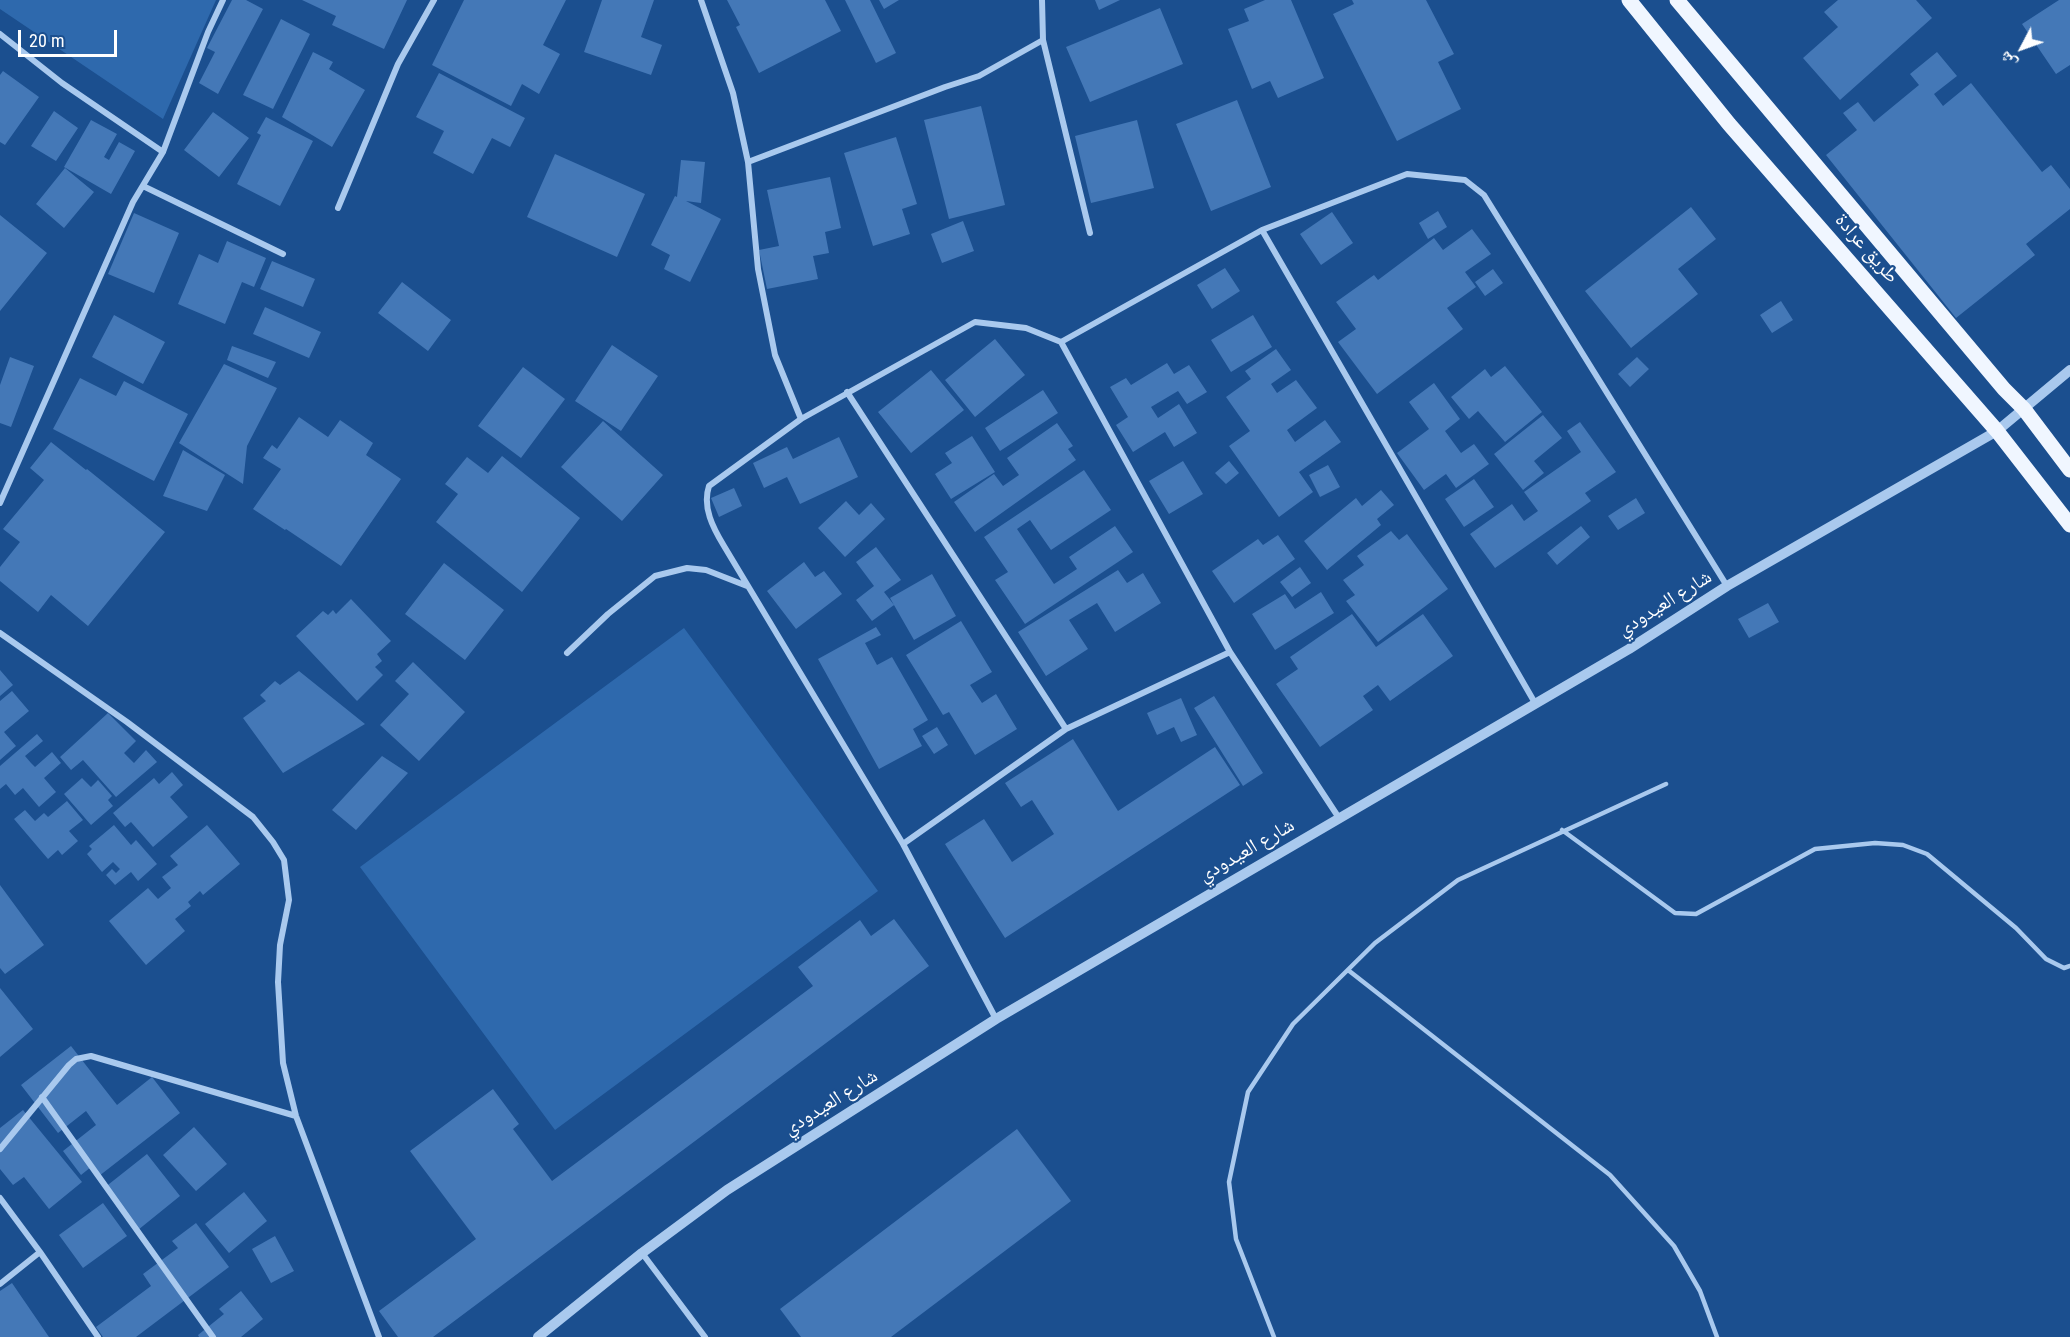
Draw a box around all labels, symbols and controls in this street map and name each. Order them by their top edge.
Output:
scale bar [21,18,120,56]
north arrow [1992,18,2052,78]
text: 20 m [29,30,64,51]
text: ش [1995,48,2021,73]
street label: طريق عرادة [1829,209,1903,289]
street label: شارع العيدودي [1613,566,1717,642]
street label: شارع العيدودي [1195,814,1299,888]
street label: شارع العيدودي [779,1065,883,1141]

